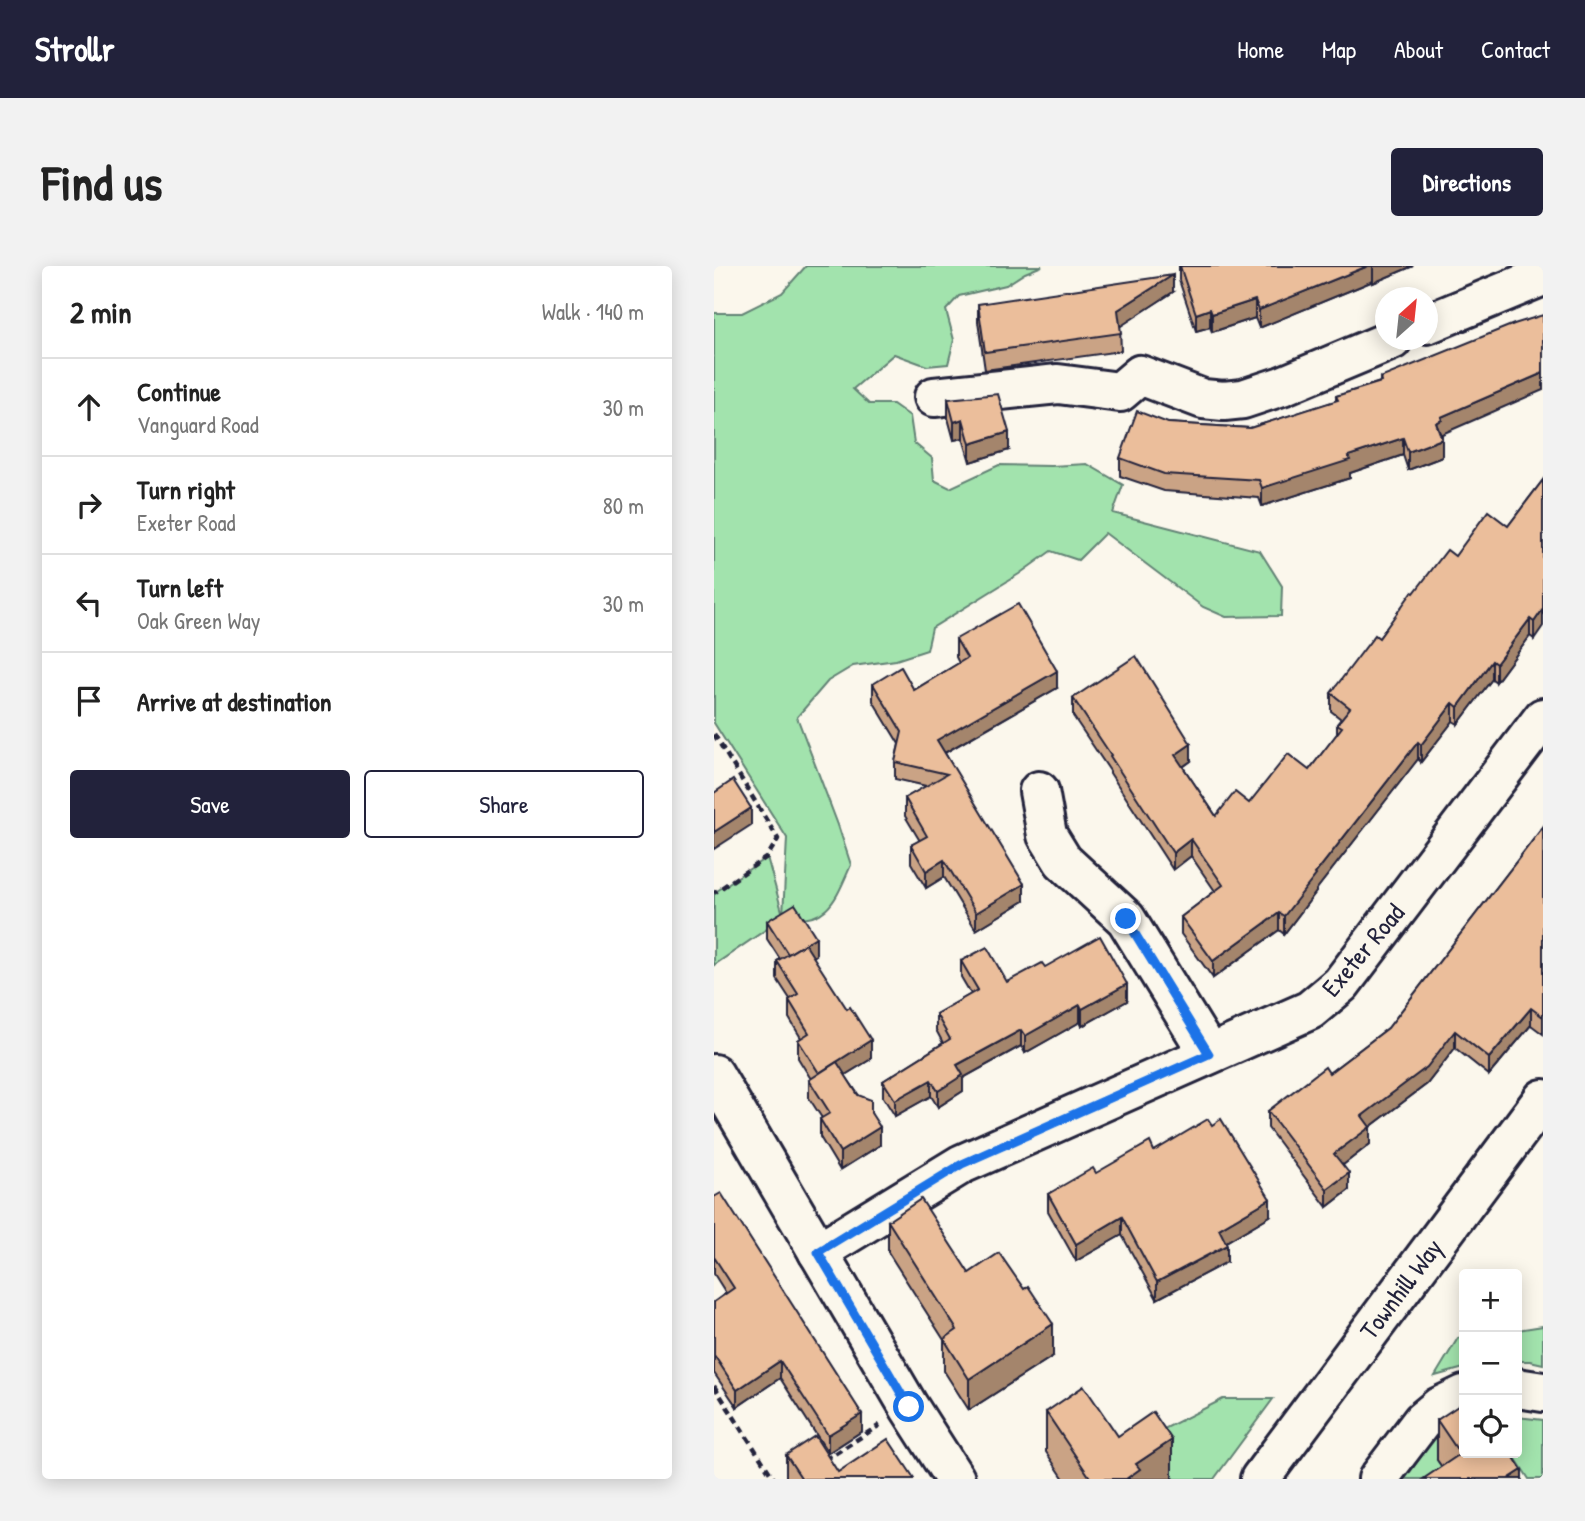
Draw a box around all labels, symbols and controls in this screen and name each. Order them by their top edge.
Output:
text: Strollr [35,27,114,71]
text: Home [1237,33,1284,65]
text: Map [1322,33,1356,65]
text: About [1394,33,1443,65]
text: Contact [1481,33,1550,65]
button: Directions [1391,148,1543,216]
text: Find us [42,149,162,215]
north arrow [1375,287,1438,350]
text: 2 min [70,292,132,332]
text: Walk · 140 m [542,296,644,327]
text: Continue [137,374,221,409]
icon: ahead [70,388,108,426]
text: 30 m [602,392,644,423]
text: Vanguard Road [137,409,259,440]
text: Turn right [137,472,235,507]
icon: right [70,486,108,524]
text: 80 m [603,490,644,521]
text: Exeter Road [137,507,236,538]
text: Turn left [137,570,223,605]
icon: left [70,584,108,622]
text: 30 m [602,588,644,619]
text: Oak Green Way [137,605,260,636]
icon: arrive [70,682,108,720]
text: Arrive at destination [137,684,332,719]
button: Save [70,770,350,838]
button: Share [364,770,644,838]
street label: Exeter Road [1313,896,1412,1004]
route end [1110,903,1141,934]
street label: Townhill Way [1351,1231,1450,1346]
map controls [1459,1269,1522,1458]
button: + [1459,1269,1522,1332]
button: − [1459,1332,1522,1395]
route start [893,1391,924,1422]
button: locate [1459,1395,1522,1458]

